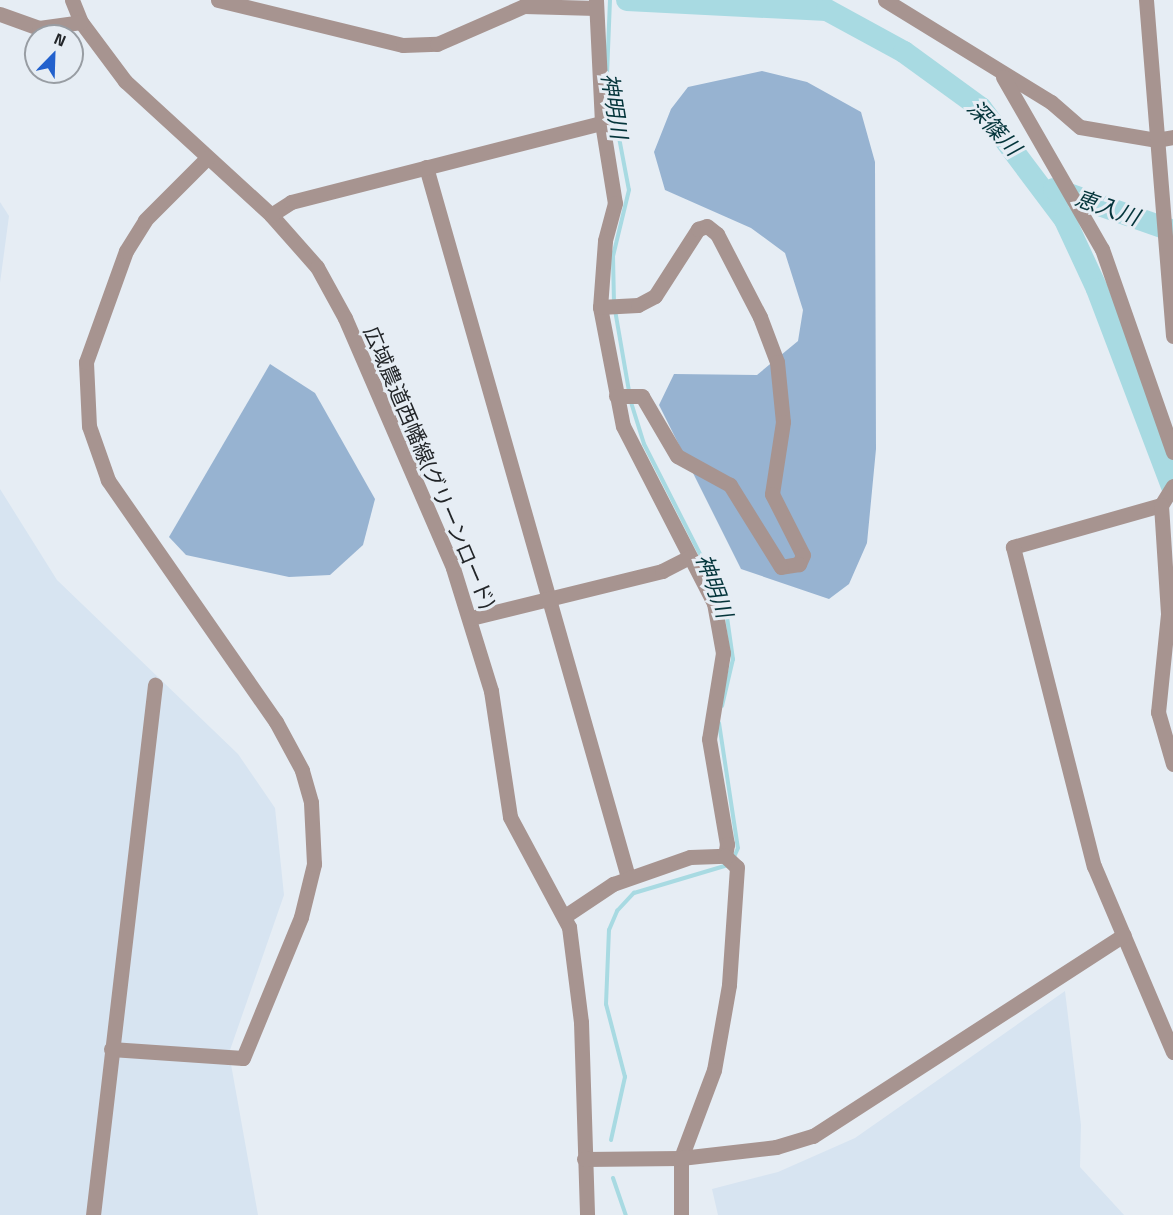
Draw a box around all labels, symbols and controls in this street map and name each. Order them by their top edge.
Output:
north arrow [24,24,84,84]
text: N [50,26,70,52]
water label: 神明川 [596,71,632,141]
water label: 深篠川 [962,95,1026,161]
water label: 恵入川 [1072,185,1142,231]
street label: 広域農道西幡線(グリーンロード) [359,322,501,612]
water label: 神明川 [690,550,738,622]

